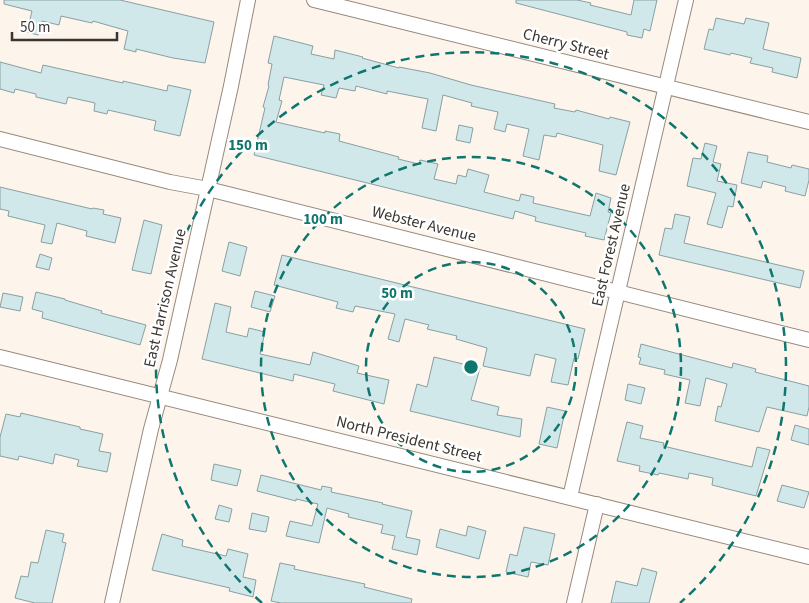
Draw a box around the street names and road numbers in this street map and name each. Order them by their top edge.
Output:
street label: Cherry Street [521,23,612,65]
street label: East Forest Avenue [586,181,636,309]
street label: Webster Avenue [369,200,479,248]
street label: East Harrison Avenue [138,226,192,369]
street label: North President Street [334,410,485,468]

